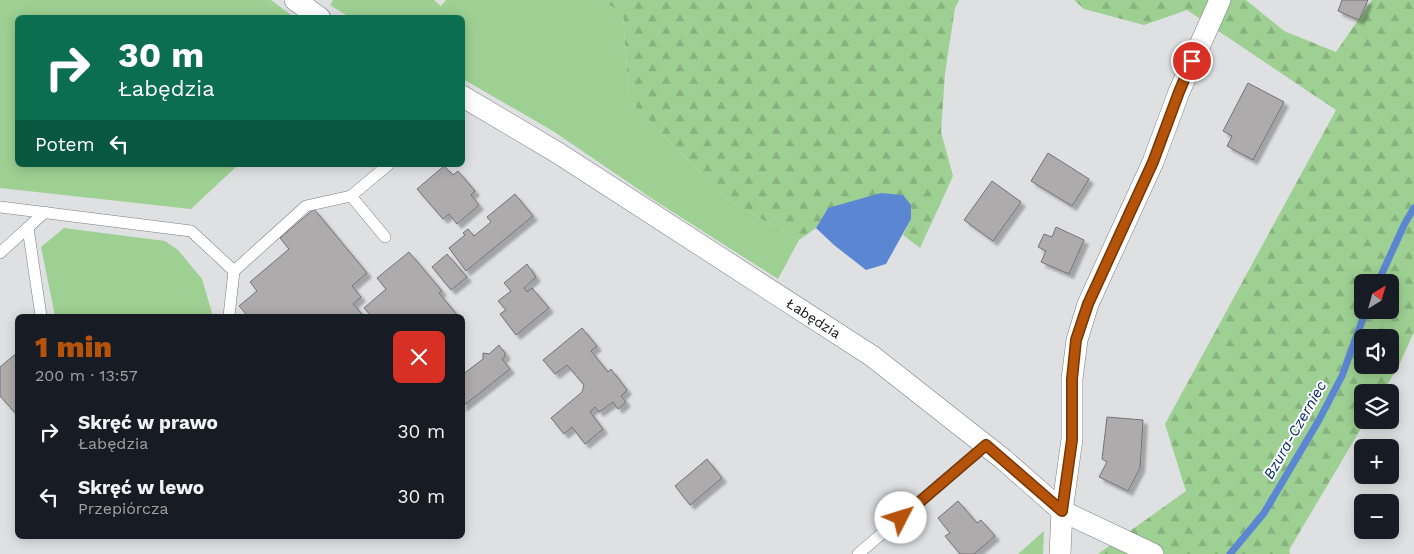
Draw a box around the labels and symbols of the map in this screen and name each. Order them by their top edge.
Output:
pin [1171,40,1213,82]
north arrow [1354,274,1399,319]
street label: Łabędzia [783,295,844,342]
water label: Bzura-Czerniec [1260,378,1330,482]
position arrow [874,491,926,543]

